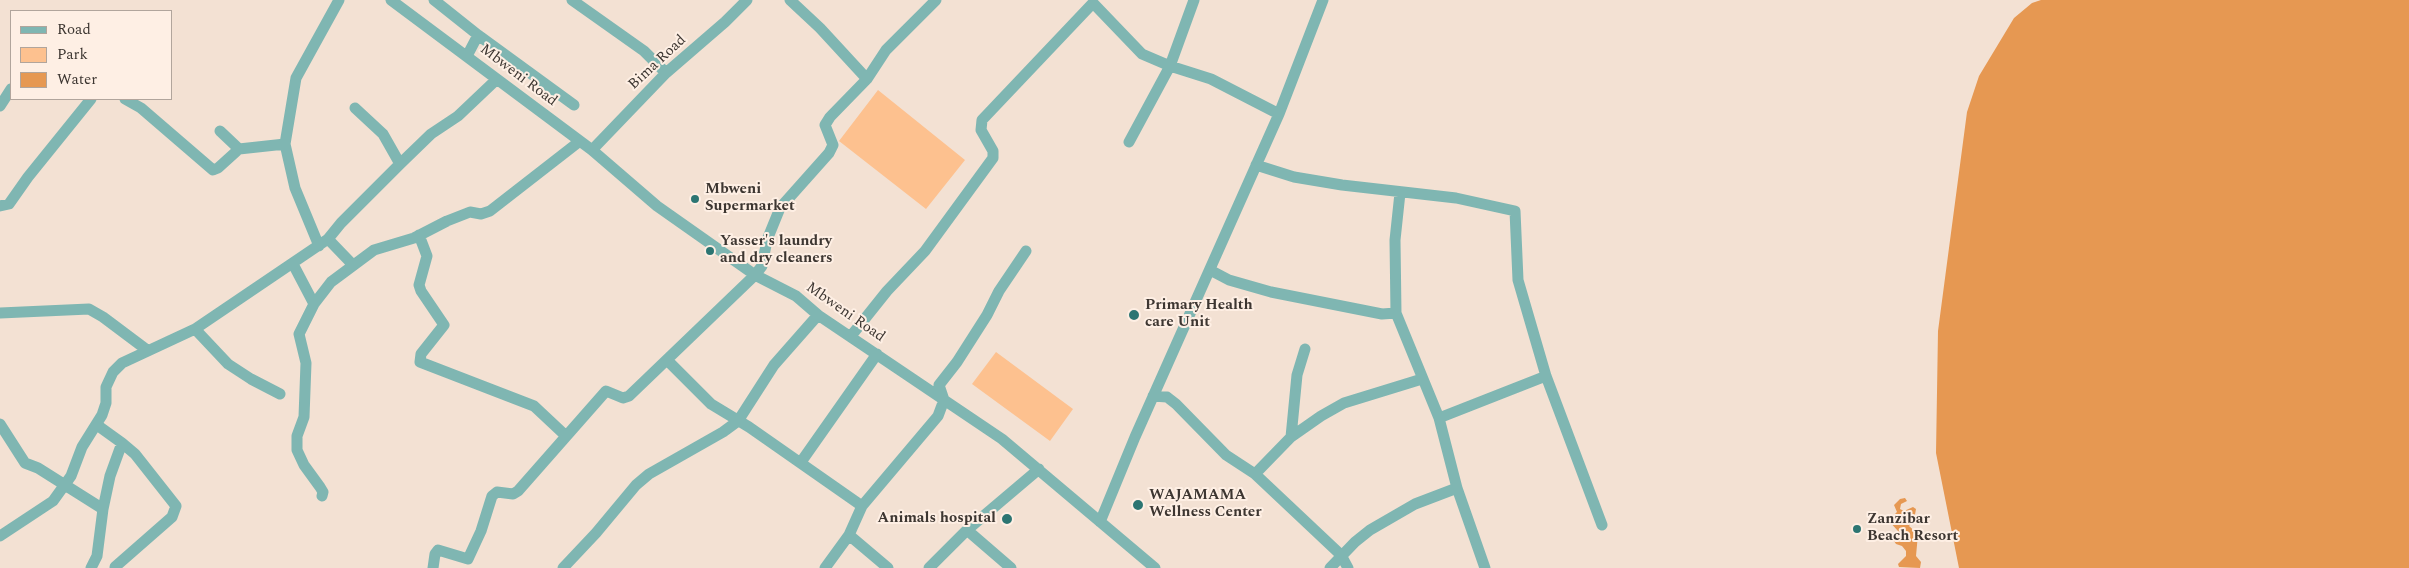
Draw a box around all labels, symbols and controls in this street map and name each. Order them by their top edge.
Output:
legend [10,10,172,100]
text: Road [57,18,91,41]
street label: Bima Road [625,32,691,94]
street label: Mbweni Road [476,41,560,111]
text: Park [57,43,88,66]
text: Water [57,68,97,91]
place label: Mbweni Supermarket [705,181,795,216]
marker: Mbweni Supermarket [689,193,701,205]
place label: Yasser's laundry and dry cleaners [720,233,833,268]
marker: Yasser's laundry and dry cleaners [704,245,716,257]
street label: Mbweni Road [802,279,888,347]
place label: Primary Health care Unit [1145,297,1253,332]
marker: Primary Health care Unit [1127,308,1141,322]
place label: WAJAMAMA Wellness Center [1149,487,1262,522]
marker: WAJAMAMA Wellness Center [1131,498,1145,512]
place label: Animals hospital [878,510,996,528]
place label: Zanzibar Beach Resort [1867,511,1958,546]
marker: Animals hospital [1000,512,1014,526]
marker: Zanzibar Beach Resort [1851,523,1863,535]

